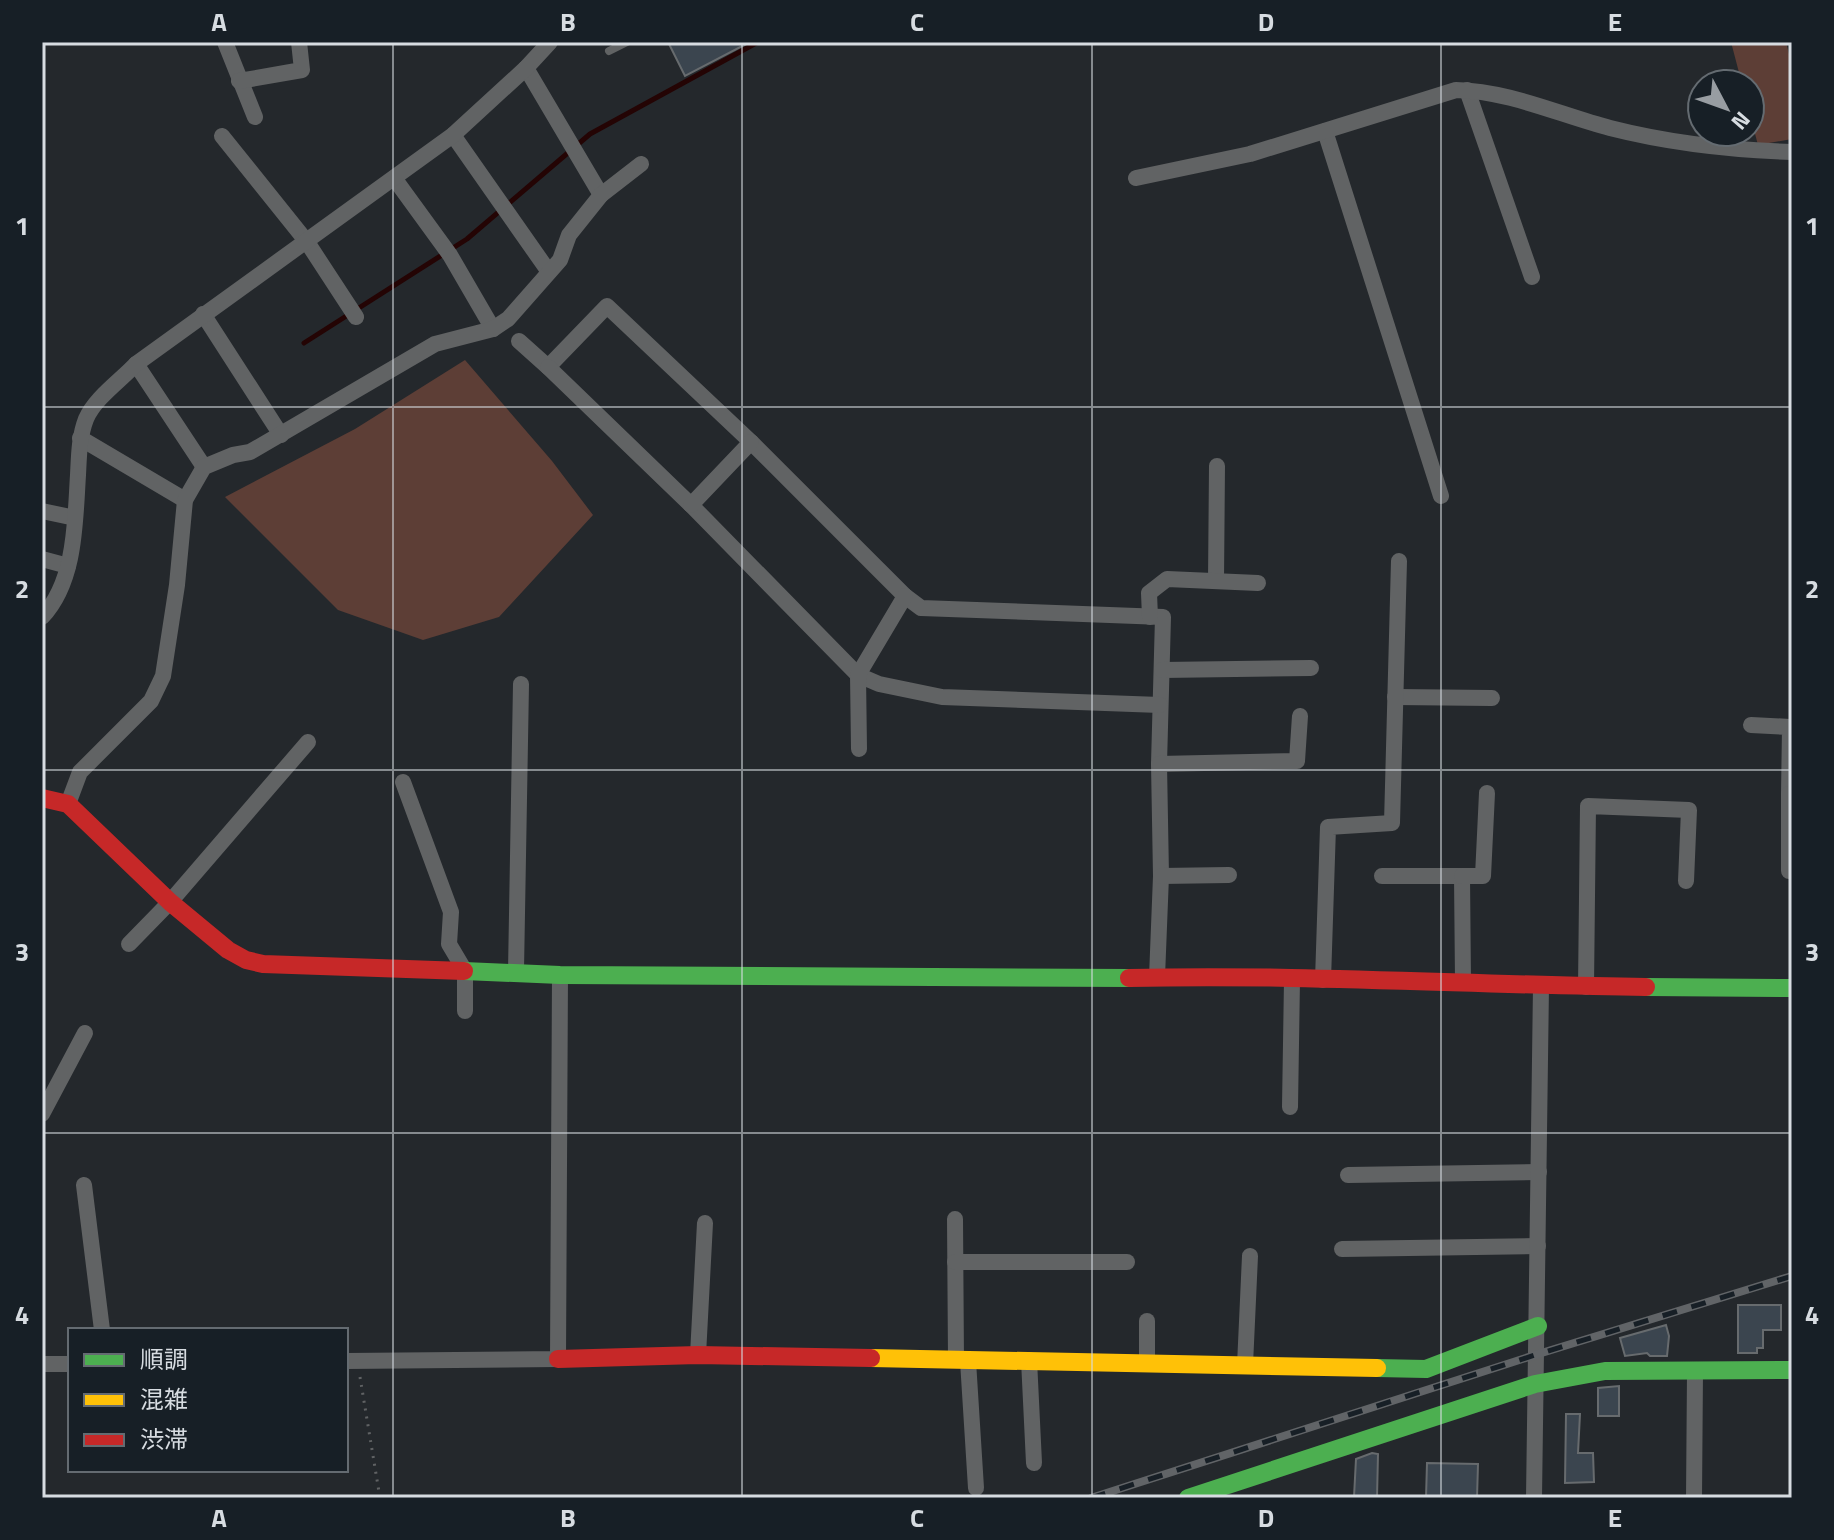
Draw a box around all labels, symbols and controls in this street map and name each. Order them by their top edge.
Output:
text: A [211,2,227,41]
text: B [560,2,576,41]
text: C [910,2,924,41]
text: D [1258,2,1274,41]
text: E [1608,2,1622,41]
north arrow [1686,68,1766,148]
text: N [1723,104,1759,138]
text: 1 [15,206,29,245]
text: 1 [1805,206,1819,245]
text: 2 [15,569,29,608]
text: 2 [1805,569,1819,608]
text: 3 [15,932,29,971]
text: 3 [1805,932,1819,971]
text: 4 [15,1295,29,1334]
text: 4 [1805,1295,1819,1334]
legend [68,1328,348,1472]
text: 順調 [140,1341,188,1377]
text: 混雑 [140,1381,188,1417]
text: 渋滞 [140,1421,188,1457]
text: A [211,1498,227,1537]
text: B [560,1498,576,1537]
text: C [910,1498,924,1537]
text: D [1258,1498,1274,1537]
text: E [1608,1498,1622,1537]

